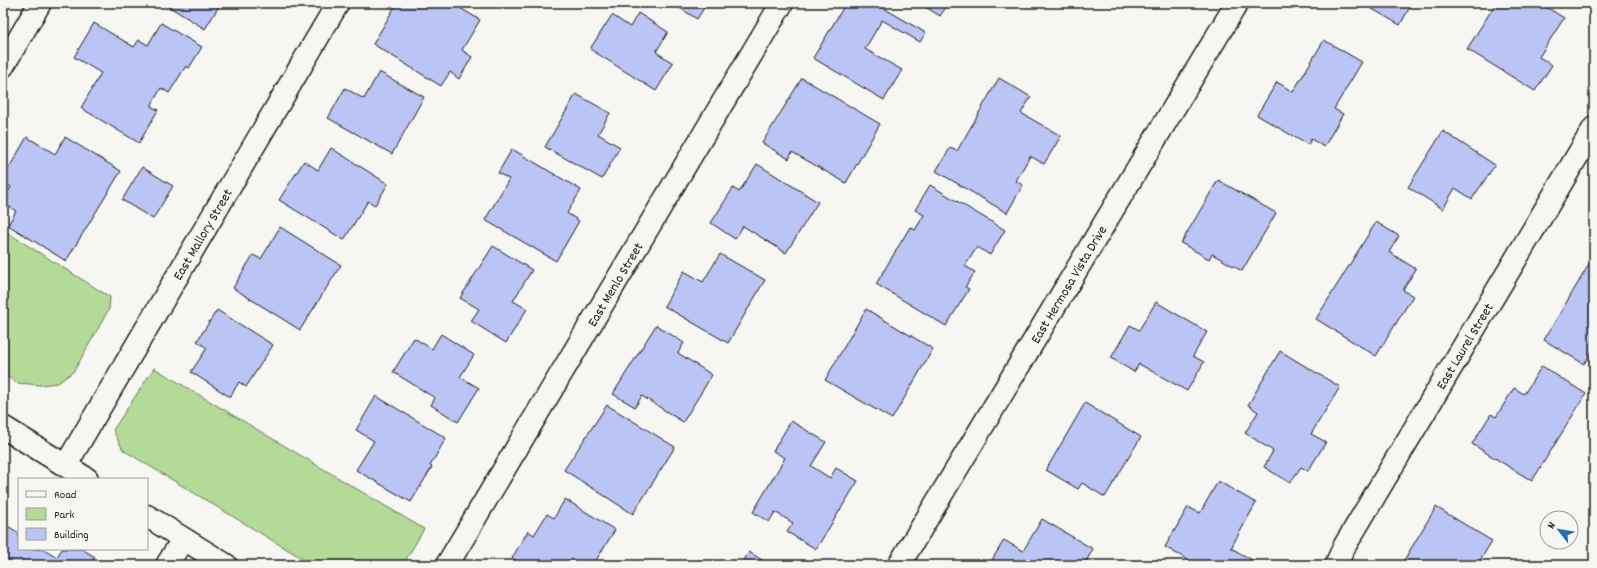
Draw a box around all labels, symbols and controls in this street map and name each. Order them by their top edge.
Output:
street label: East Mallory Street [169,186,238,285]
street label: East Hermosa Vista Drive [1027,222,1113,348]
street label: East Menlo Street [583,239,649,331]
street label: East Laurel Street [1432,300,1499,394]
legend [18,478,148,550]
text: Road [54,487,76,504]
text: Park [54,507,75,524]
north arrow [1539,510,1579,550]
text: N [1544,519,1561,532]
text: Building [54,527,89,544]

